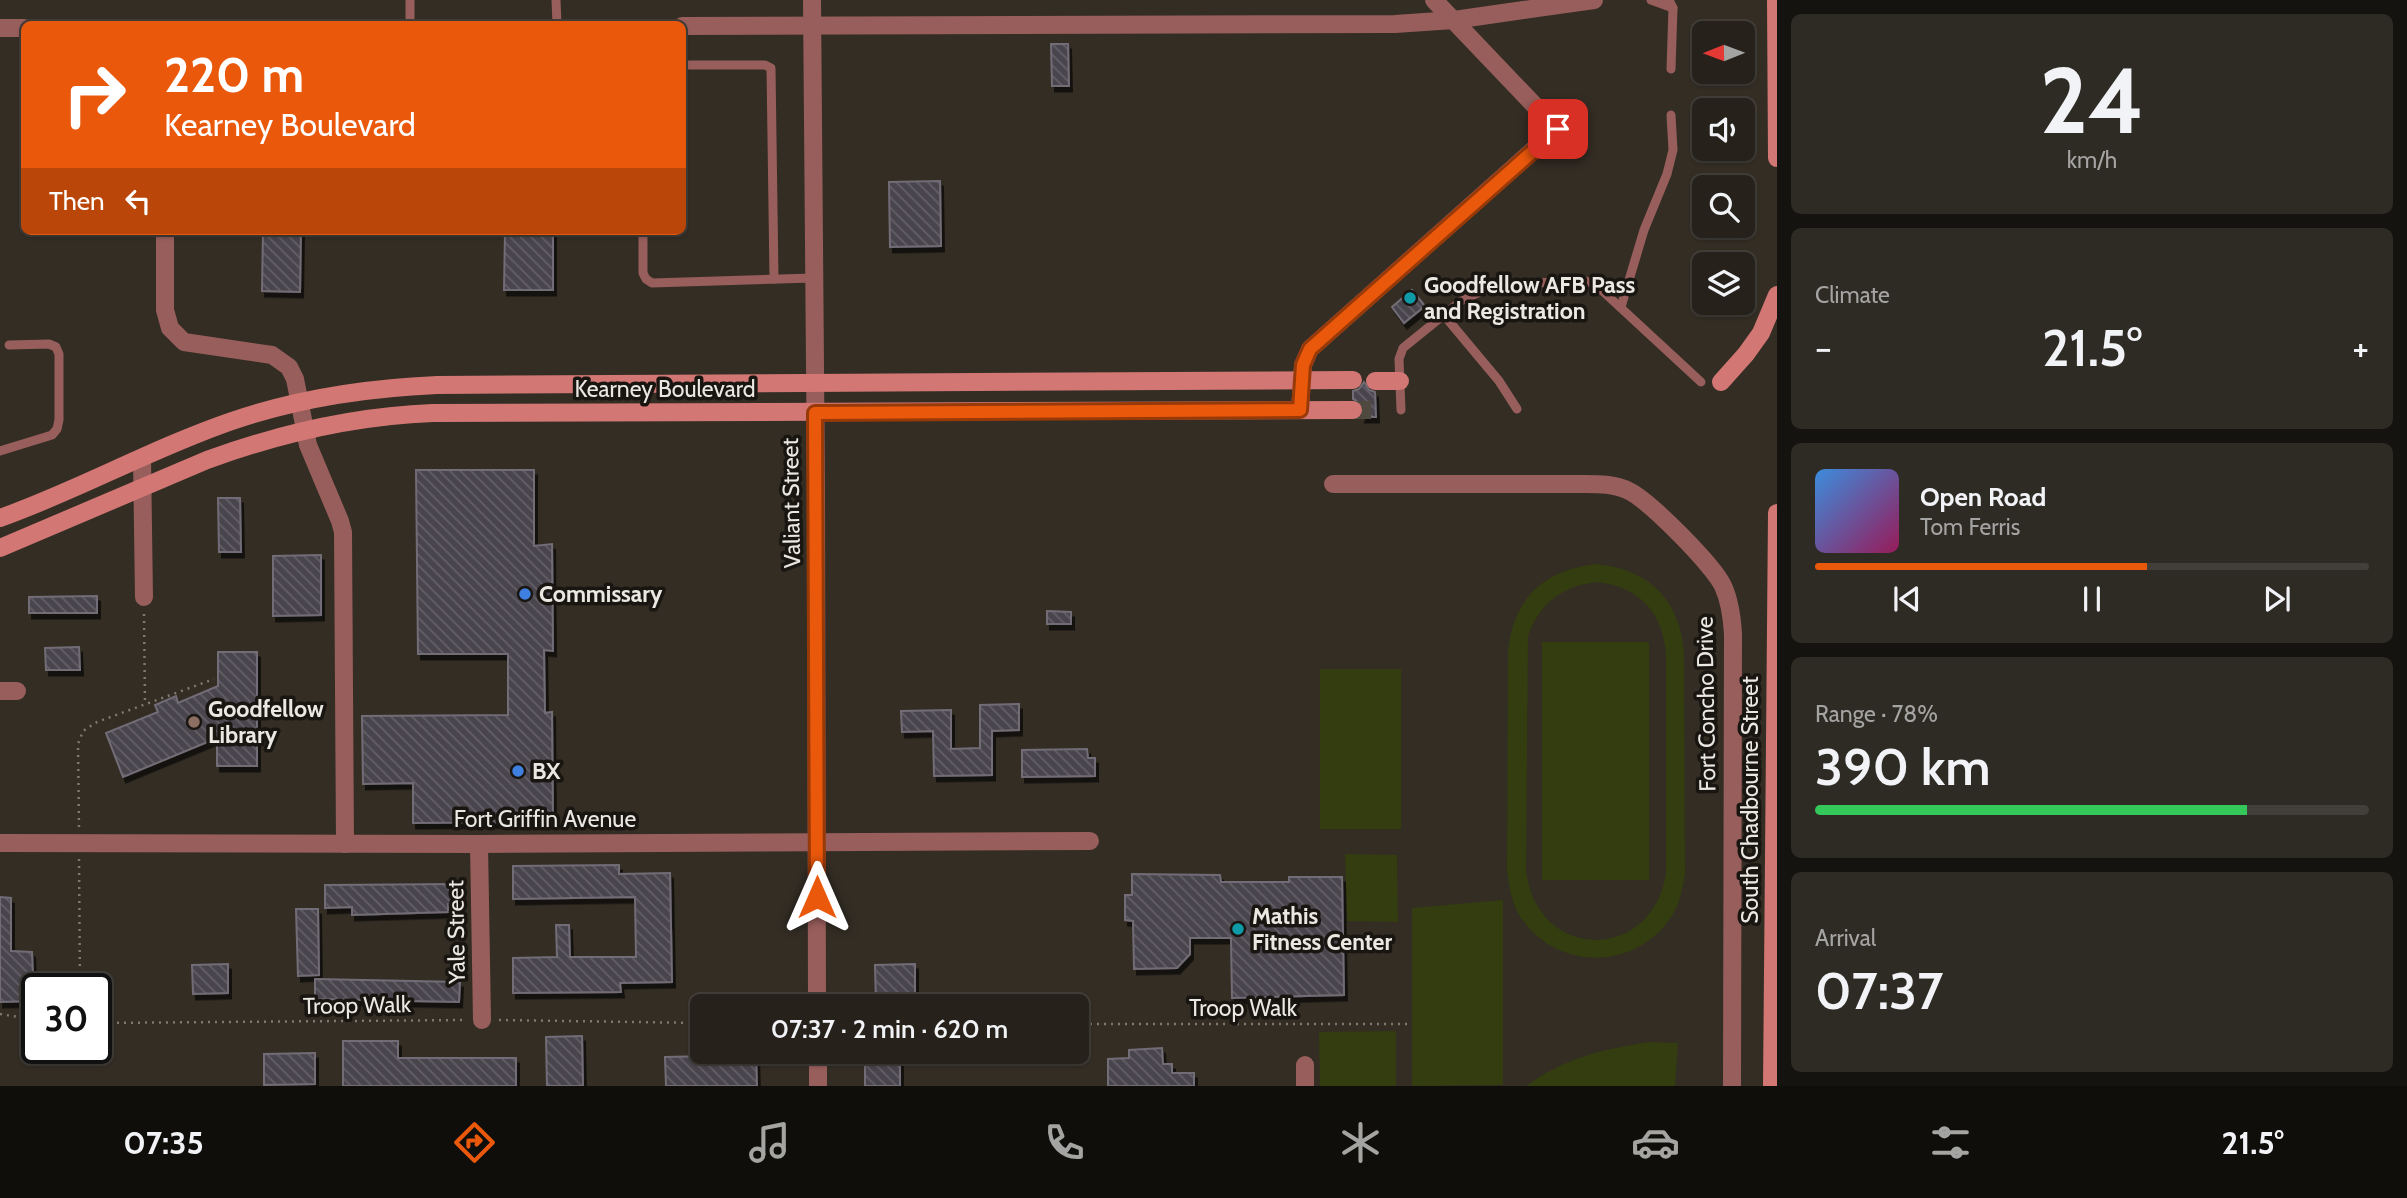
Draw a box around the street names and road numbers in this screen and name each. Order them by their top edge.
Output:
street label: Kearney Boulevard [574,375,756,403]
street label: Valiant Street [776,437,806,568]
street label: Fort Concho Drive [1690,616,1722,792]
street label: South Chadbourne Street [1736,676,1764,924]
street label: Fort Griffin Avenue [454,805,636,833]
street label: Yale Street [441,880,471,985]
street label: Troop Walk [303,990,412,1020]
street label: Troop Walk [1189,994,1298,1022]

